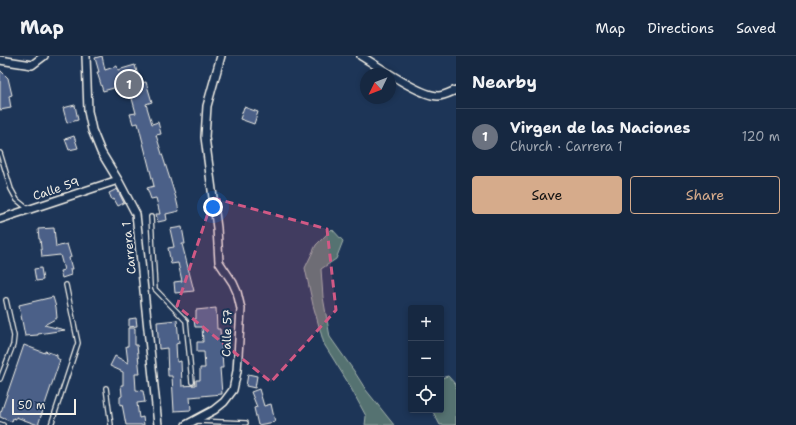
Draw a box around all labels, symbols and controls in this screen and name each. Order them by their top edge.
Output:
text: Map [20,15,64,40]
text: Map [596,19,626,37]
text: Directions [648,19,714,37]
text: Saved [736,19,776,37]
north arrow [360,68,396,104]
pin: 1 [116,69,142,99]
text: Nearby [472,71,537,93]
text: Virgen de las Naciones [510,118,691,138]
text: 1 [482,128,488,145]
text: 120 m [742,128,780,145]
text: Church · Carrera 1 [510,138,623,155]
street label: Calle 59 [31,174,81,204]
button: Save [472,176,622,214]
button: Share [630,176,780,214]
your location [203,197,223,217]
street label: Carrera 1 [118,221,140,275]
map controls [408,305,444,413]
button: + [408,305,444,341]
street label: Calle 57 [218,309,236,357]
button: − [408,341,444,377]
button: locate [408,377,444,413]
scale bar [12,397,76,416]
text: 50 m [18,398,46,413]

